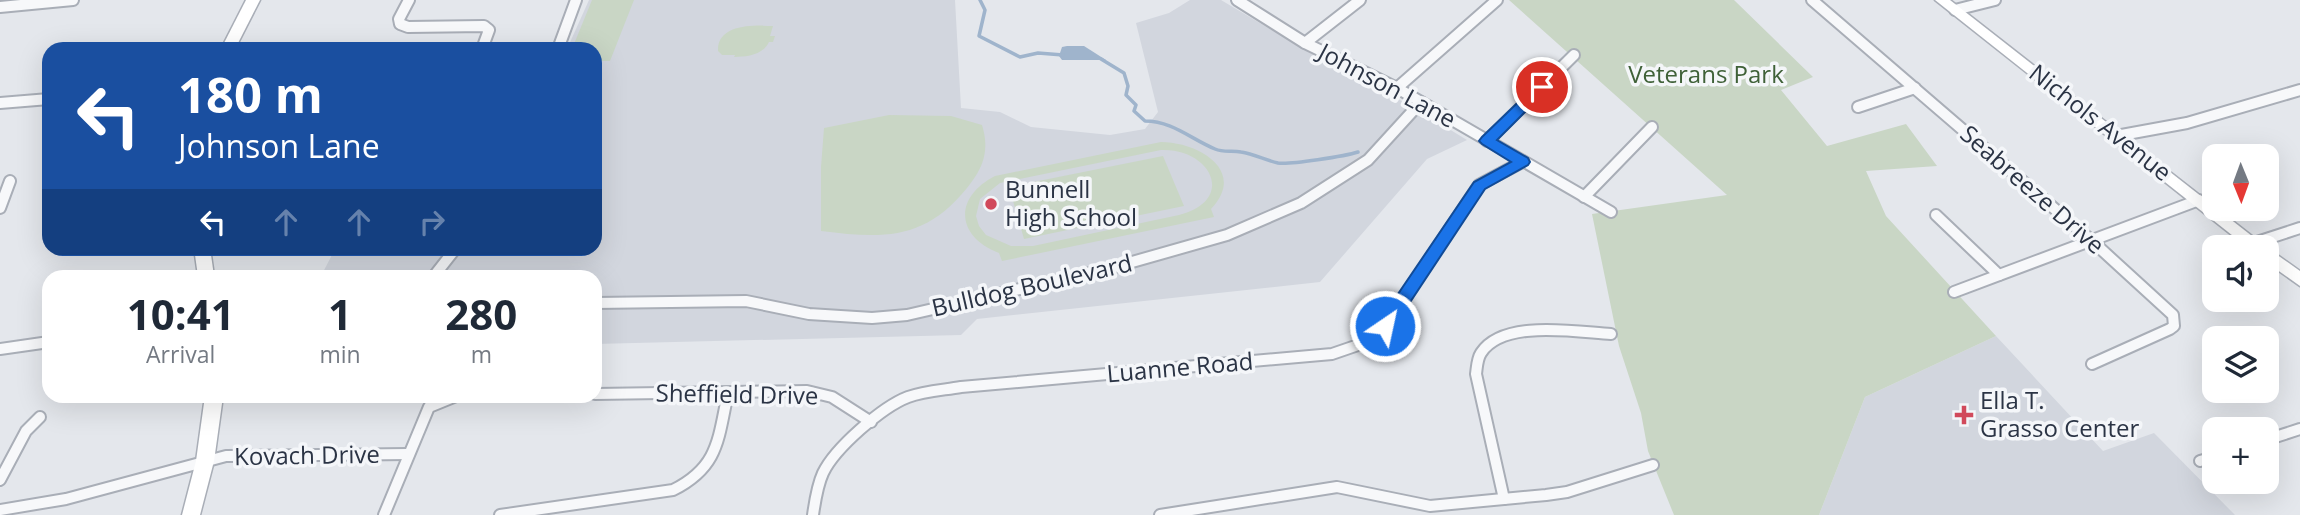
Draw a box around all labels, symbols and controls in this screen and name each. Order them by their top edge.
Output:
street label: Johnson Lane [1311,34,1462,135]
street label: Nichols Avenue [2023,56,2179,188]
pin [1512,57,1572,117]
park label: Veterans Park [1628,57,1784,90]
text: 180 m [178,61,323,127]
icon: arrive [1523,68,1561,106]
icon: left [63,70,154,161]
street label: Seabreeze Drive [1954,117,2112,261]
text: Johnson Lane [178,124,380,167]
north arrow [2202,144,2278,220]
map controls [2202,144,2279,494]
place label: Bunnell High School [1005,172,1137,233]
marker: Bunnell High School [983,196,999,212]
icon: left [194,203,232,241]
icon: ahead [267,203,305,241]
icon: ahead [340,203,378,241]
icon: right [413,203,451,241]
button: sound [2202,235,2279,312]
street label: Bulldog Boulevard [928,245,1135,324]
text: 10:41 [127,285,235,342]
text: 1 [328,285,352,342]
text: 280 [445,285,517,342]
position arrow [1348,289,1422,363]
button: layers [2202,326,2279,403]
text: Arrival [146,338,215,370]
text: min [319,338,361,370]
text: m [471,338,492,370]
street label: Luanne Road [1105,344,1255,389]
street label: Sheffield Drive [655,376,819,411]
place label: Ella T. Grasso Center [1980,383,2139,444]
marker: Ella T. Grasso Center [1954,405,1974,425]
button: + [2202,417,2279,494]
street label: Kovach Drive [234,437,380,472]

